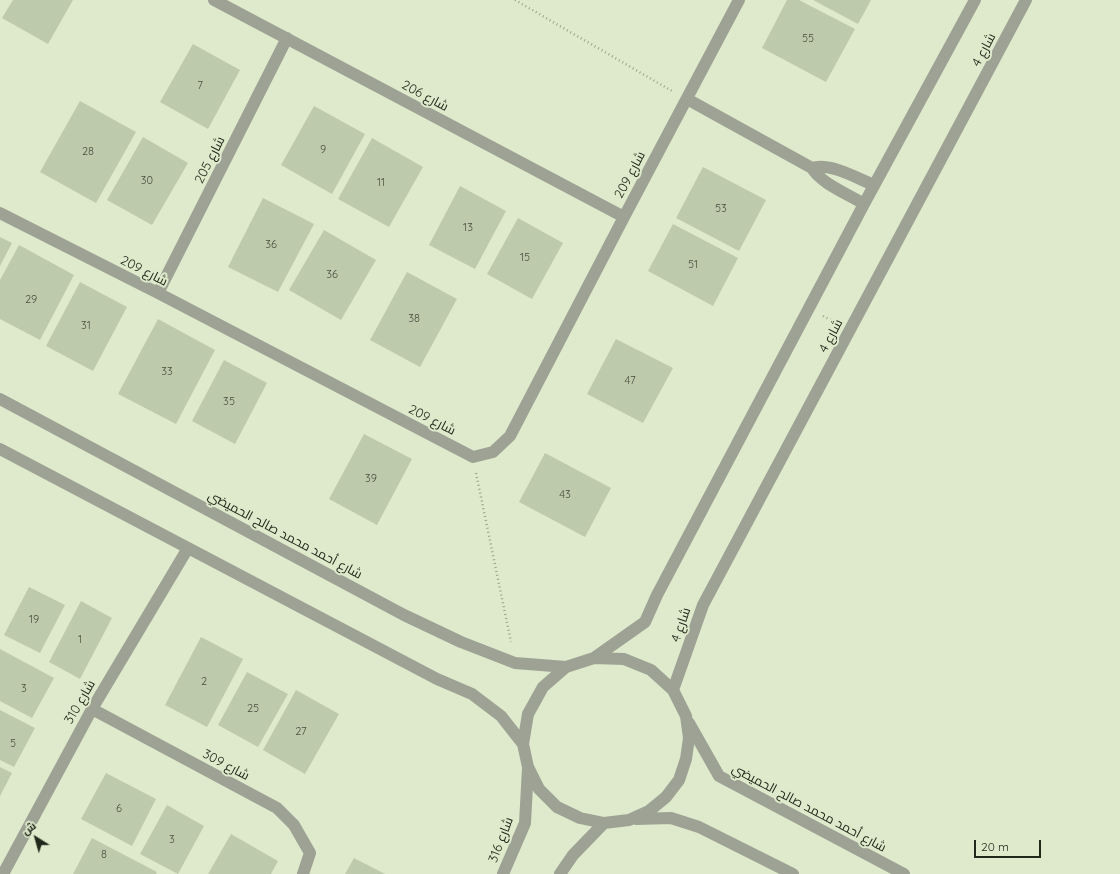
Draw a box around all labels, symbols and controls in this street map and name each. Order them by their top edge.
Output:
street label: شارع 4 [969,31,999,69]
house number: 55 [802,32,814,46]
street label: شارع 206 [399,77,451,115]
house number: 7 [197,79,203,93]
street label: شارع 205 [192,134,228,186]
house number: 9 [320,143,326,157]
house number: 28 [82,145,94,159]
street label: شارع 209 [611,149,649,201]
house number: 30 [141,174,153,188]
house number: 11 [377,176,385,190]
house number: 53 [715,202,727,216]
house number: 13 [463,221,473,235]
house number: 36 [265,238,277,252]
house number: 15 [520,251,530,265]
street label: شارع 209 [118,252,170,290]
house number: 51 [688,258,698,272]
house number: 36 [326,268,338,282]
house number: 29 [25,293,37,307]
house number: 38 [408,312,420,326]
street label: شارع 4 [816,317,846,355]
house number: 31 [81,319,91,333]
house number: 33 [161,365,173,379]
house number: 47 [624,374,636,388]
house number: 35 [223,395,235,409]
street label: شارع 209 [406,401,458,439]
house number: 39 [365,472,377,486]
street label: شارع أحمد محمد صالح الحميضي [205,488,365,582]
house number: 43 [559,488,571,502]
street label: شارع 4 [668,606,694,644]
house number: 19 [29,613,39,627]
house number: 1 [78,633,82,647]
house number: 2 [201,675,207,689]
street label: شارع 310 [61,677,99,727]
house number: 3 [21,682,27,696]
house number: 25 [247,702,259,716]
house number: 27 [295,725,307,739]
house number: 5 [10,737,16,751]
street label: شارع 309 [200,746,252,784]
street label: شارع أحمد محمد صالح الحميضي [729,761,889,855]
house number: 6 [116,802,122,816]
street label: شارع 316 [485,815,517,865]
north arrow [16,818,56,858]
text: ش [19,819,39,838]
scale bar [976,832,1043,858]
house number: 3 [169,833,175,847]
text: 20 m [981,839,1009,854]
house number: 8 [101,848,107,862]

